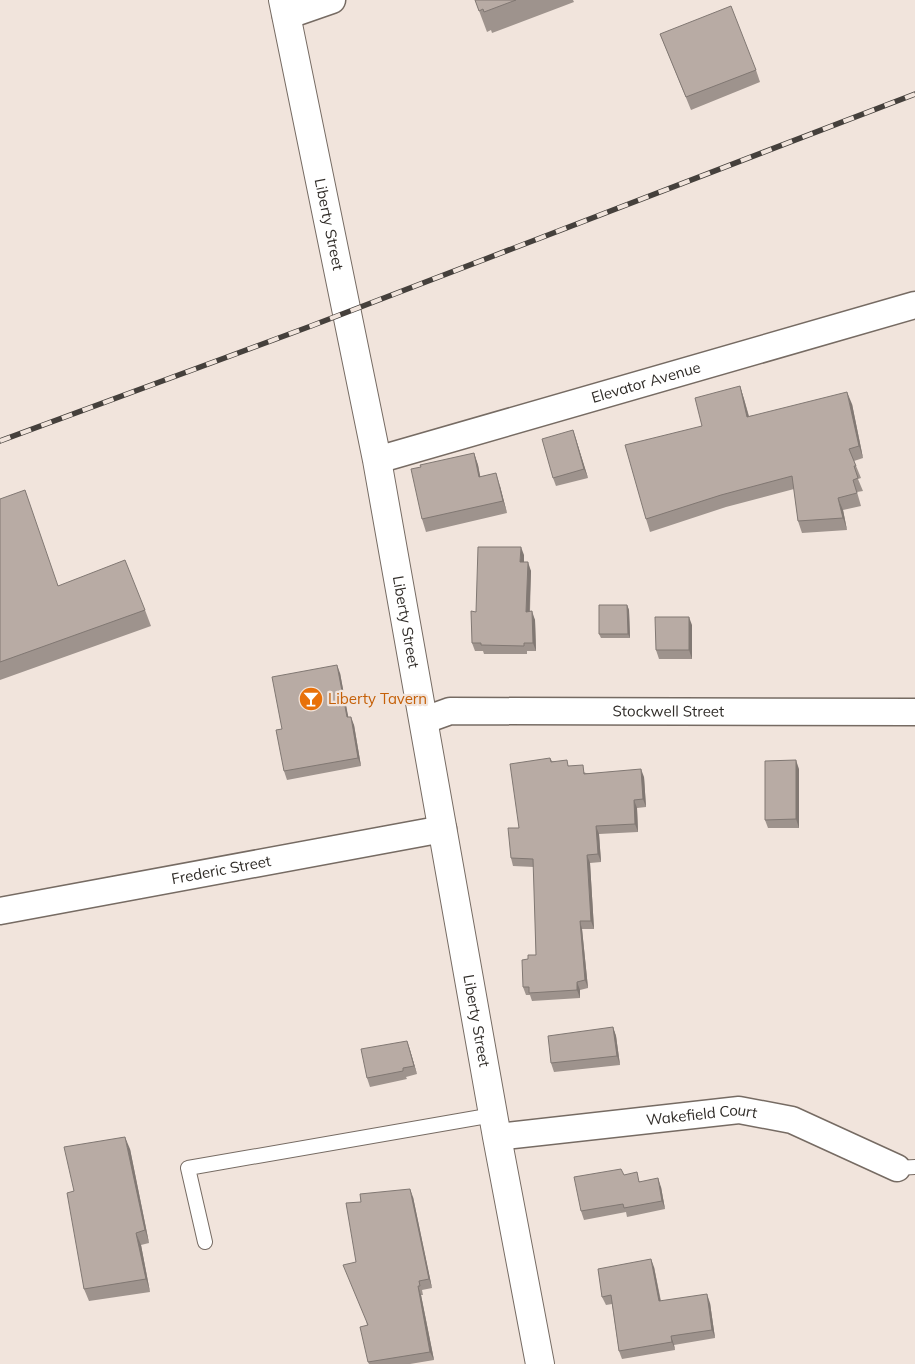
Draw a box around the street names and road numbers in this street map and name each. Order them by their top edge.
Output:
street label: Liberty Street [311,177,348,272]
street label: Elevator Avenue [589,357,703,407]
street label: Liberty Street [389,574,424,670]
street label: Stockwell Street [613,701,724,721]
street label: Frederic Street [170,851,273,888]
street label: Liberty Street [459,973,494,1068]
street label: Wakefield Court [645,1100,759,1129]

